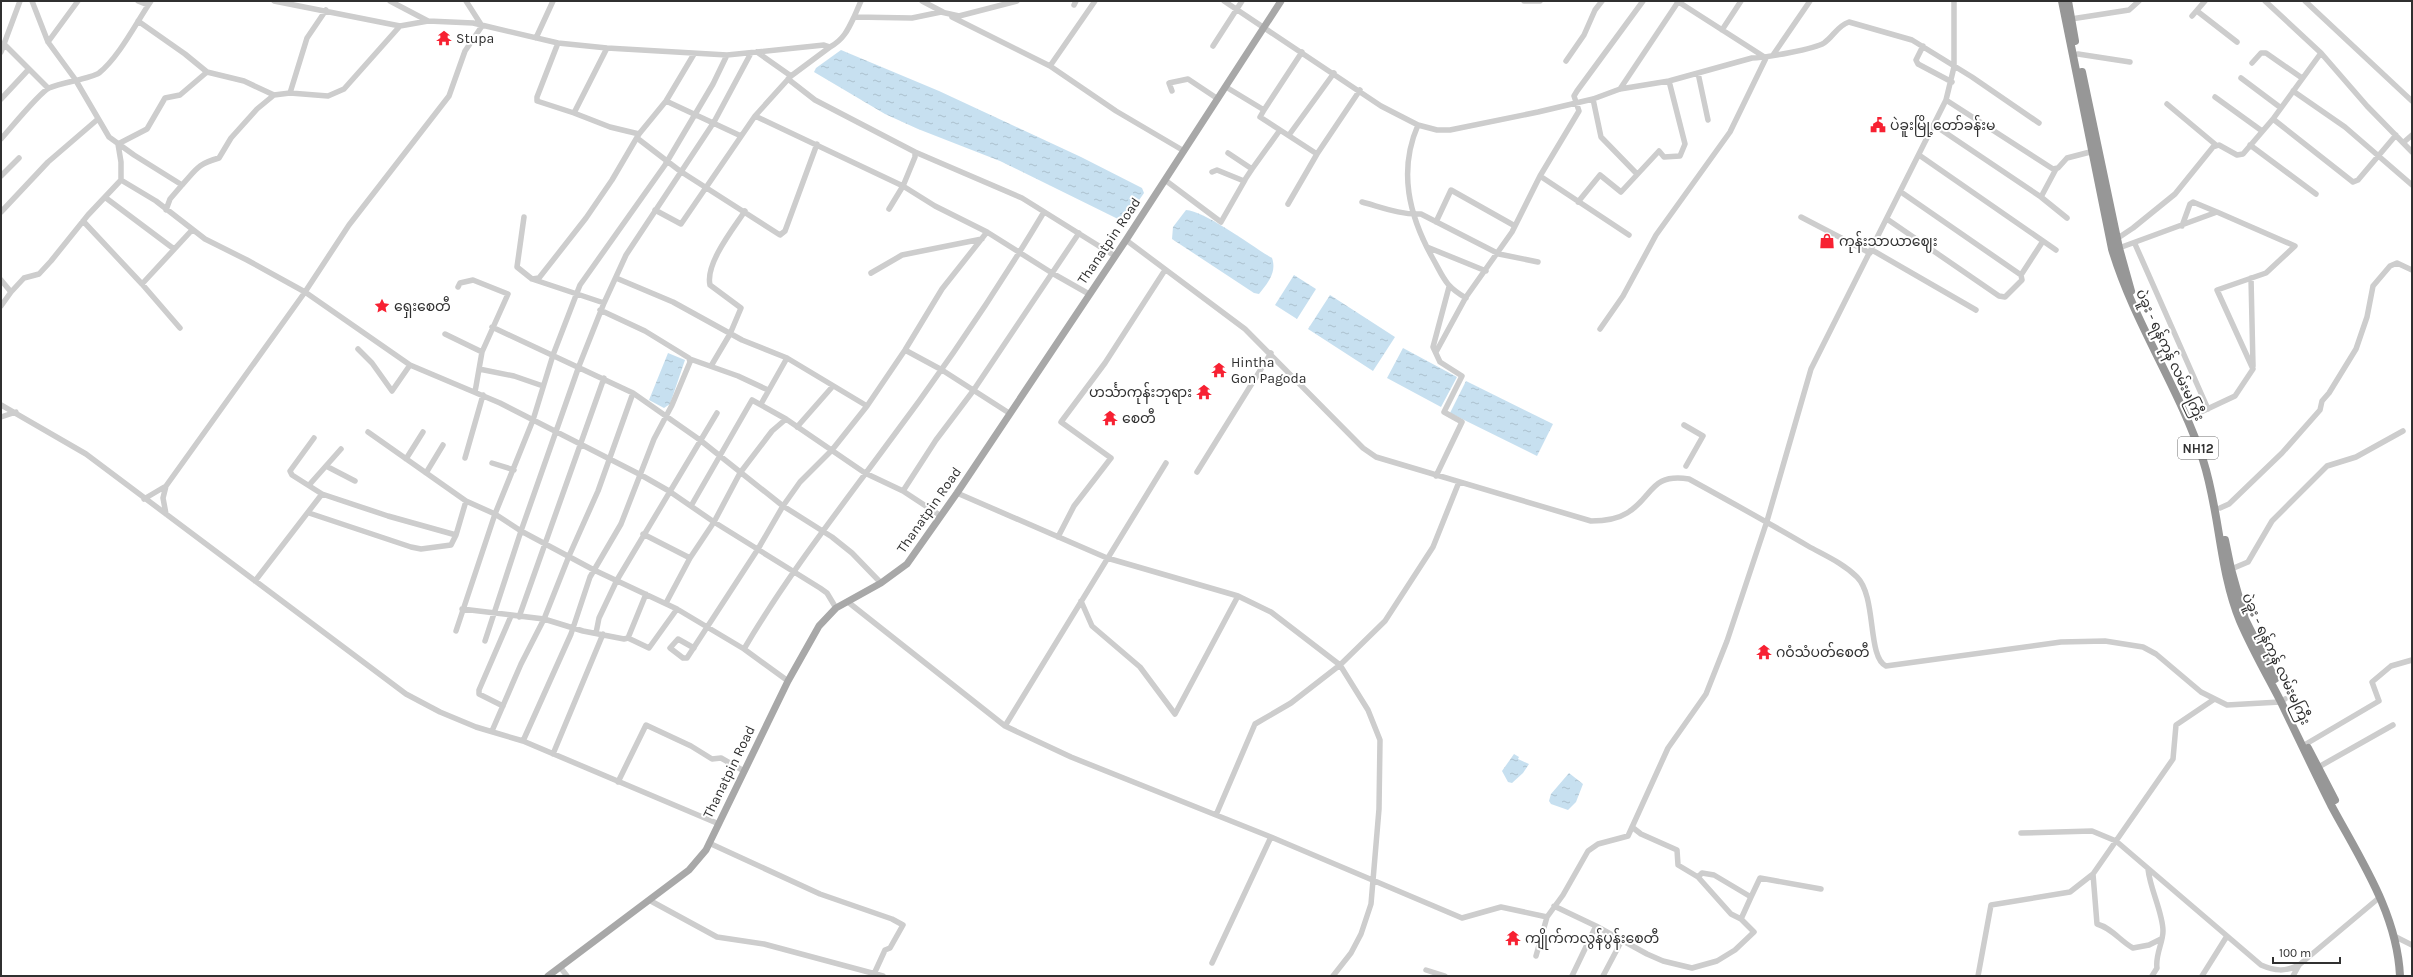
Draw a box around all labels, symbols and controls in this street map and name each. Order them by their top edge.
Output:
temple icon: Stupa [435,29,453,47]
place label: Stupa [456,30,494,47]
place label: ပဲခူးမြို့တော်ခန်းမ [1890,115,1996,137]
public building icon: ပဲခူးမြို့တော်ခန်းမ [1869,116,1887,134]
street label: Thanatpin Road [1074,194,1144,288]
place label: ကုန်းသာယာဈေး [1839,231,1938,253]
shop icon: ကုန်းသာယာဈေး [1818,232,1836,250]
street label: ပဲခူး - ရန်ကုန် လမ်းမကြီး [2129,286,2210,425]
place label: ရှေးစေတီ [394,296,451,318]
place icon: ရှေးစေတီ [373,297,391,315]
place label: Hintha Gon Pagoda [1231,354,1306,387]
temple icon: Hintha Gon Pagoda [1210,361,1228,379]
place label: ဟင်္သာကုန်းဘုရား [1089,382,1192,404]
temple icon: ဟင်္သာကုန်းဘုရား [1195,383,1213,401]
place label: စေတီ [1122,408,1156,427]
temple icon: စေတီ [1101,409,1119,427]
road number: NH12 [2178,437,2218,459]
street label: Thanatpin Road [893,464,965,556]
street label: ပဲခူး - ရန်ကုန် လမ်းမကြီး [2235,590,2316,729]
place label: ဂဝံသံပတ်စေတီ [1776,642,1870,661]
temple icon: ဂဝံသံပတ်စေတီ [1755,643,1773,661]
street label: Thanatpin Road [699,723,759,821]
place label: ကျိုက်ကလွန်ပွန်းစေတီ [1525,928,1659,950]
temple icon: ကျိုက်ကလွန်ပွန်းစေတီ [1504,929,1522,947]
scale bar [2273,939,2340,965]
text: 100 m [2279,946,2311,960]

